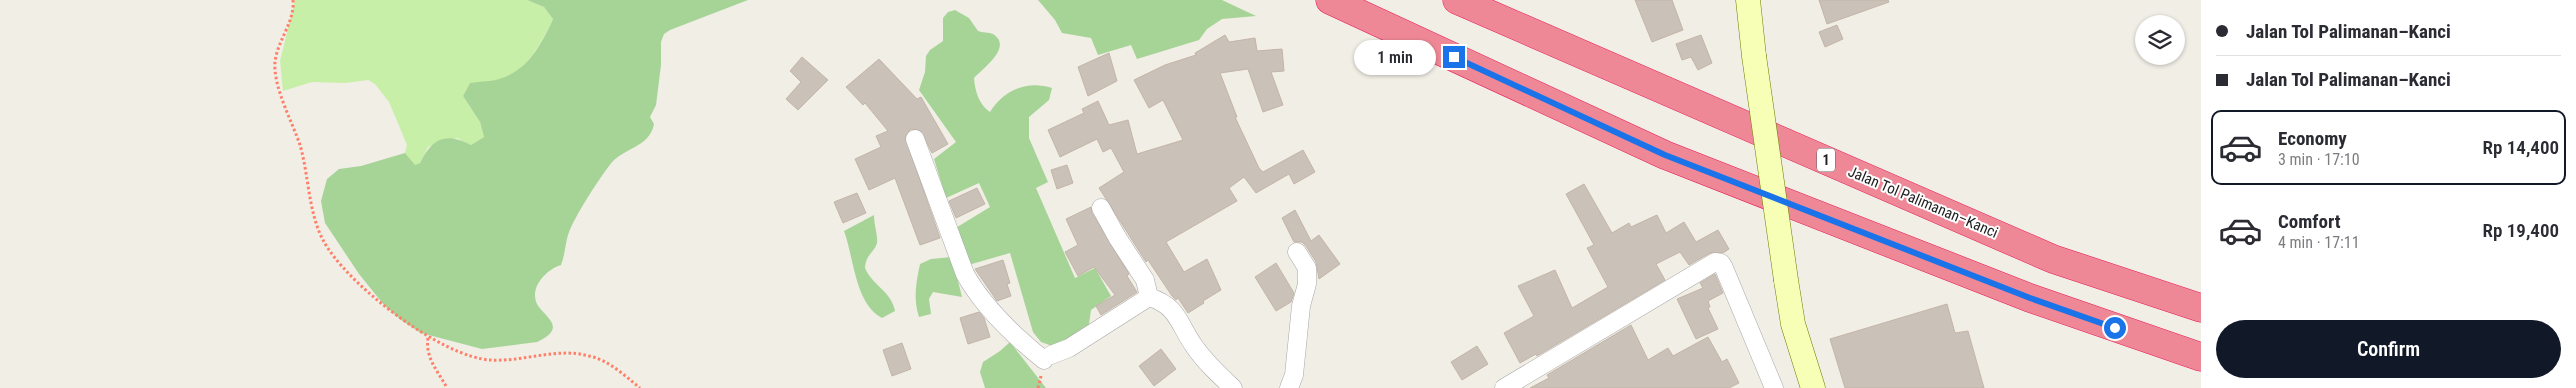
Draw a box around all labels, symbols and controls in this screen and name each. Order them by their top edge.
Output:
map controls [2135,15,2185,65]
button: layers [2135,15,2185,65]
text: Jalan Tol Palimanan–Kanci [2246,20,2451,43]
callout: 1 min [1354,40,1436,74]
route end [1443,46,1465,68]
text: 1 min [1377,48,1413,67]
text: Jalan Tol Palimanan–Kanci [2246,68,2451,91]
icon: car [2218,125,2263,170]
text: Economy [2278,127,2347,150]
text: Rp 14,400 [2483,136,2559,159]
road number: 1 [1817,148,1835,172]
text: 3 min · 17:10 [2278,150,2360,169]
street label: Jalan Tol Palimanan–Kanci [1845,162,2001,242]
icon: car [2218,208,2263,253]
text: Comfort [2278,210,2341,233]
text: Rp 19,400 [2483,219,2559,242]
text: 4 min · 17:11 [2278,233,2360,252]
route start [2104,317,2126,339]
button: Confirm [2216,320,2561,378]

